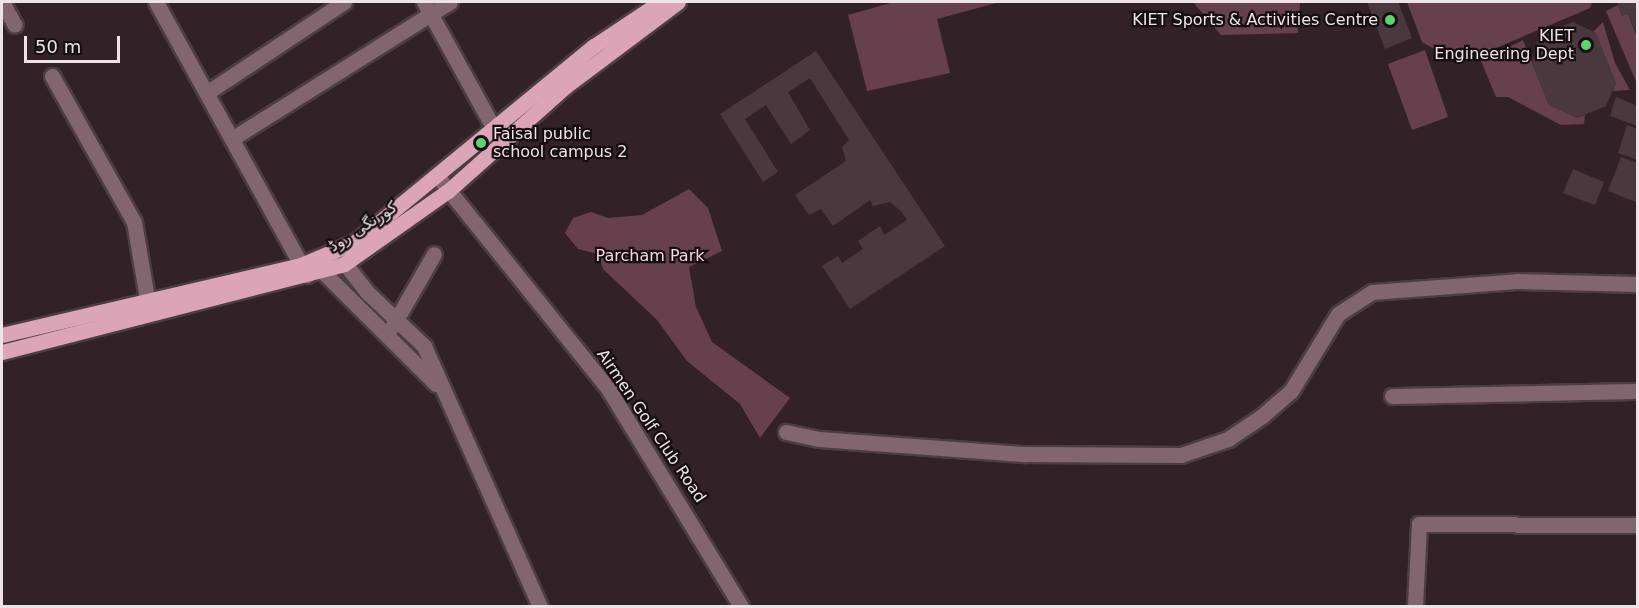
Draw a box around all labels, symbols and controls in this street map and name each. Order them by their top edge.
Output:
place label: KIET Sports & Activities Centre [1132,10,1378,30]
marker: KIET Sports & Activities Centre [1383,13,1397,27]
scale bar [27,24,123,62]
place label: KIET Engineering Dept [1434,26,1574,64]
text: 50 m [35,36,81,57]
marker: KIET Engineering Dept [1579,38,1593,52]
place label: Faisal public school campus 2 [493,124,627,162]
marker: Faisal public school campus 2 [474,136,488,150]
street label: کورنگی روڈ [325,198,401,256]
park label: Parcham Park [596,246,704,266]
street label: Airmen Golf Club Road [592,346,710,506]

